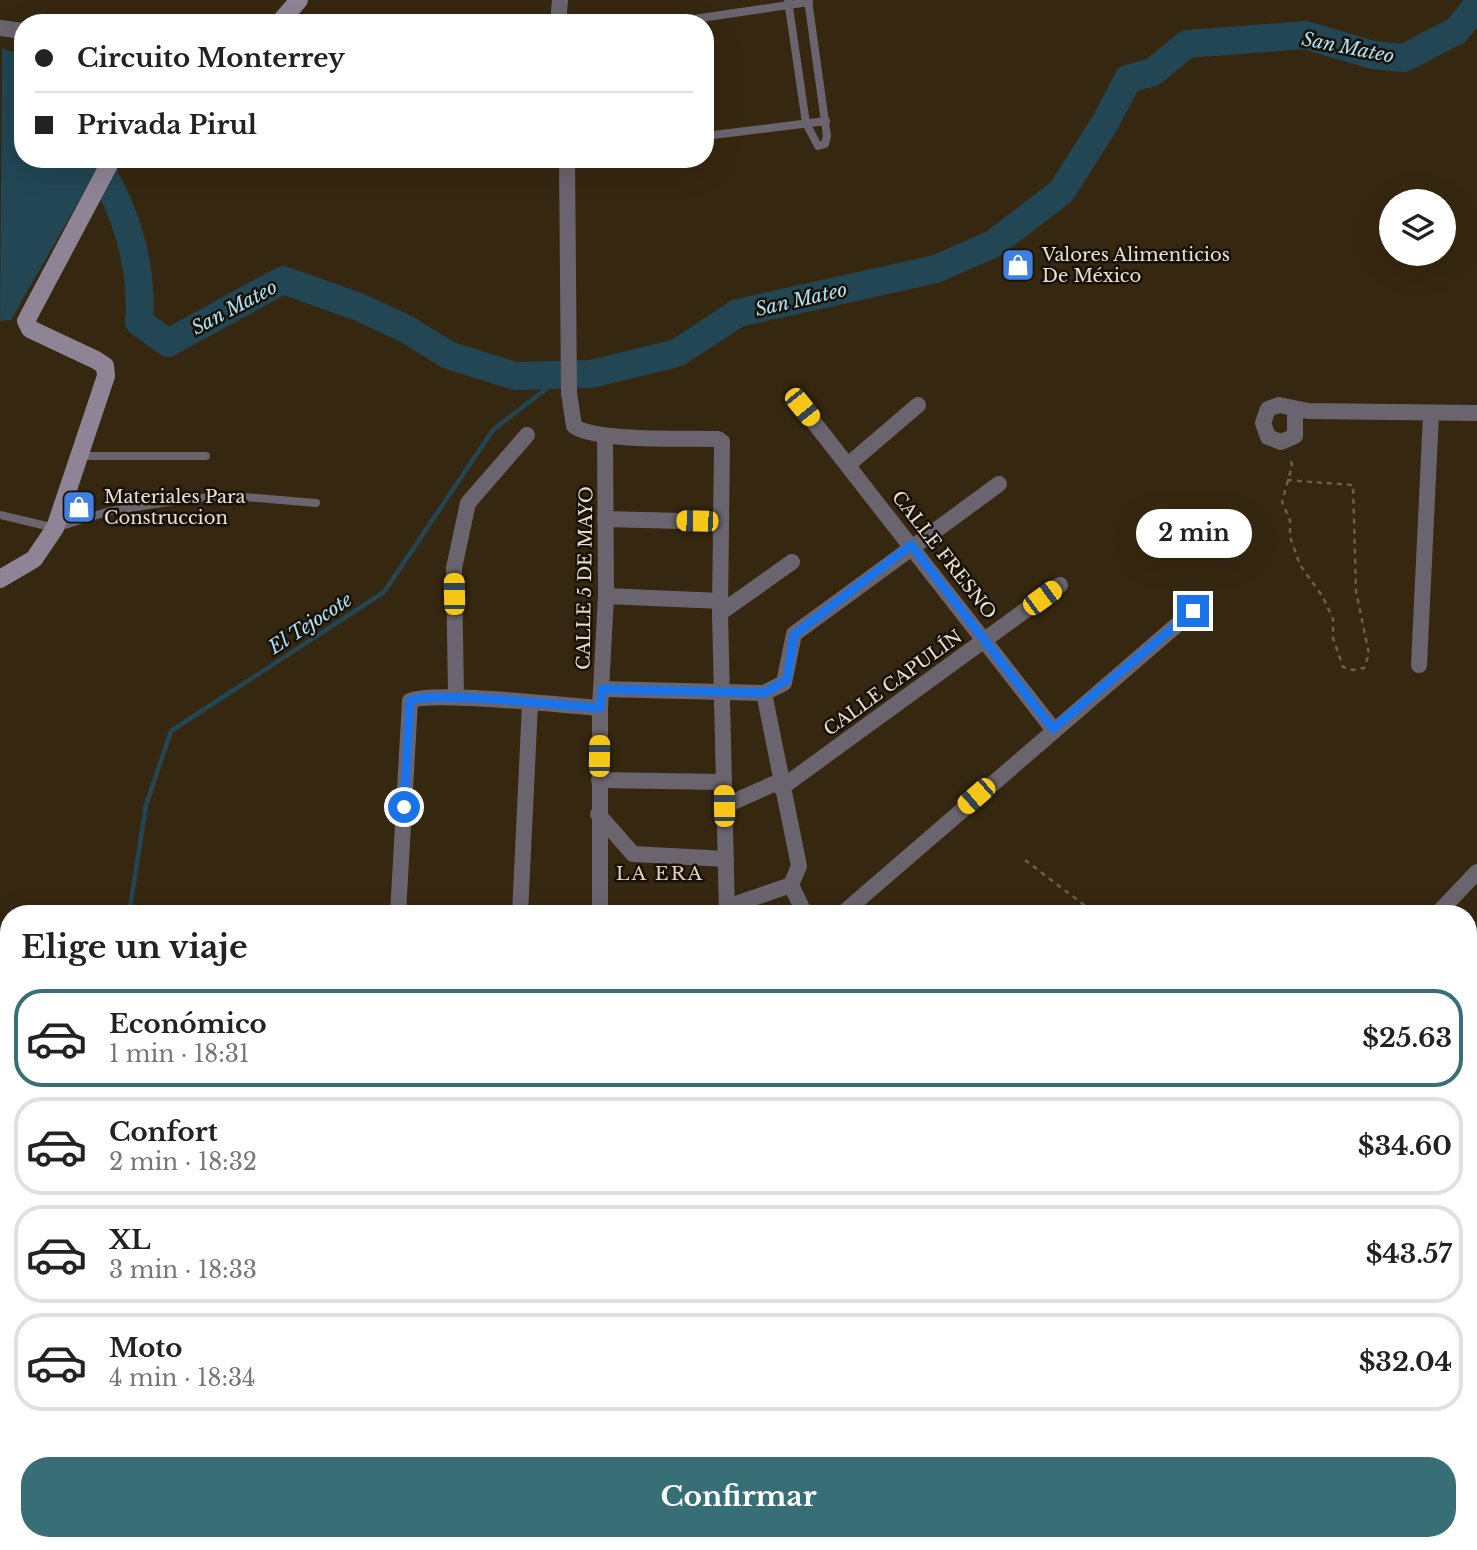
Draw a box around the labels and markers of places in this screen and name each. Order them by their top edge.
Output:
place label: Valores Alimenticios De México [1041,244,1230,287]
shop icon: Valores Alimenticios De México [999,246,1037,284]
place label: Materiales Para Construccion [104,486,246,529]
shop icon: Materiales Para Construccion [60,488,98,526]

